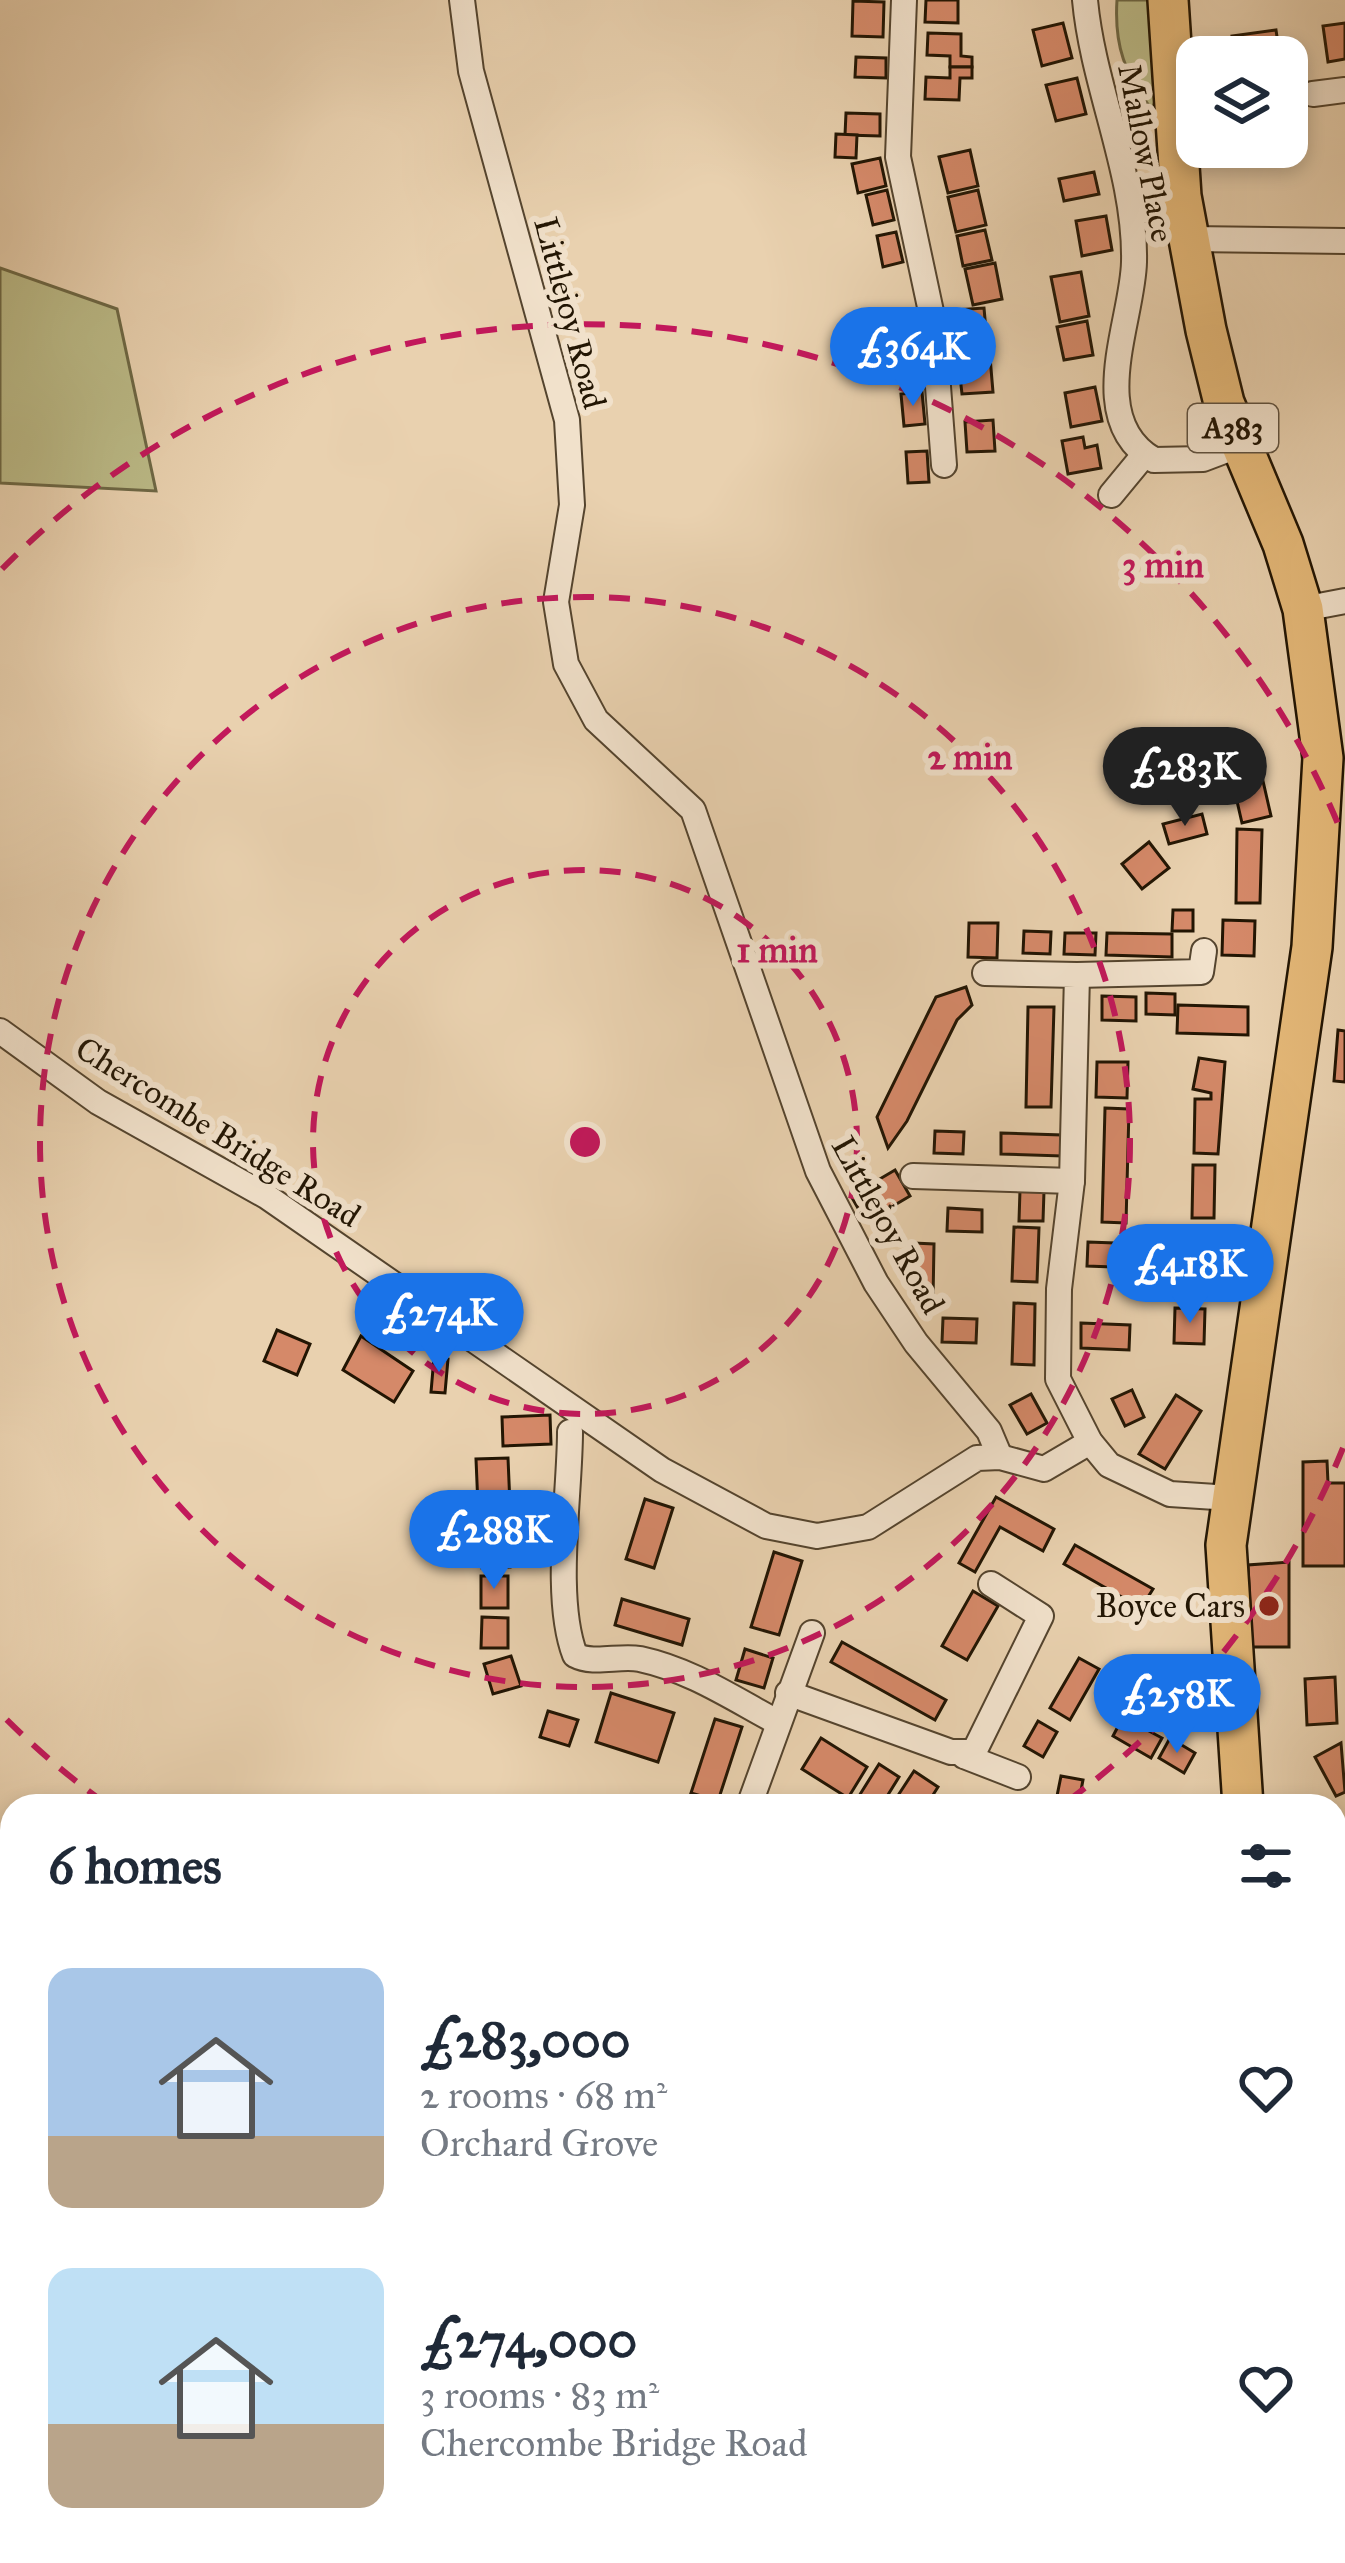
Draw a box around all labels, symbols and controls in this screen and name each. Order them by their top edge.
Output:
map controls [1176,36,1308,168]
button: layers [1176,36,1308,168]
street label: Mallow Place [1109,61,1183,245]
street label: Littlejoy Road [525,213,615,414]
pin: £364K [829,307,997,409]
text: £364K [857,322,969,370]
road number: A383 [1188,404,1278,452]
text: 3 min [1122,543,1204,587]
pin: £283K [1101,727,1269,829]
text: 2 min [927,735,1013,779]
text: £283K [1130,742,1240,790]
text: 1 min [736,928,818,972]
street label: Chercombe Bridge Road [68,1028,368,1236]
centre of rings [564,1121,606,1163]
street label: Littlejoy Road [823,1129,953,1321]
pin: £418K [1106,1224,1274,1326]
text: £418K [1134,1239,1246,1287]
pin: £274K [355,1273,523,1375]
text: £274K [382,1288,496,1336]
pin: £288K [410,1490,578,1592]
text: £288K [436,1505,552,1553]
place label: Boyce Cars [1096,1586,1245,1626]
marker: Boyce Cars [1256,1593,1282,1619]
pin: £258K [1093,1654,1261,1756]
text: £258K [1121,1669,1233,1717]
icon: filters [1233,1833,1299,1899]
text: 6 homes [48,1835,222,1897]
text: £283,000 [420,2009,630,2071]
icon: home [144,2016,288,2160]
icon: heart [1233,2055,1299,2121]
text: 2 rooms · 68 m² [420,2071,667,2119]
text: Orchard Grove [420,2119,658,2167]
text: £274,000 [420,2309,637,2371]
icon: home [144,2316,288,2460]
icon: heart [1233,2355,1299,2421]
text: 3 rooms · 83 m² [420,2371,659,2419]
text: Chercombe Bridge Road [420,2419,808,2467]

